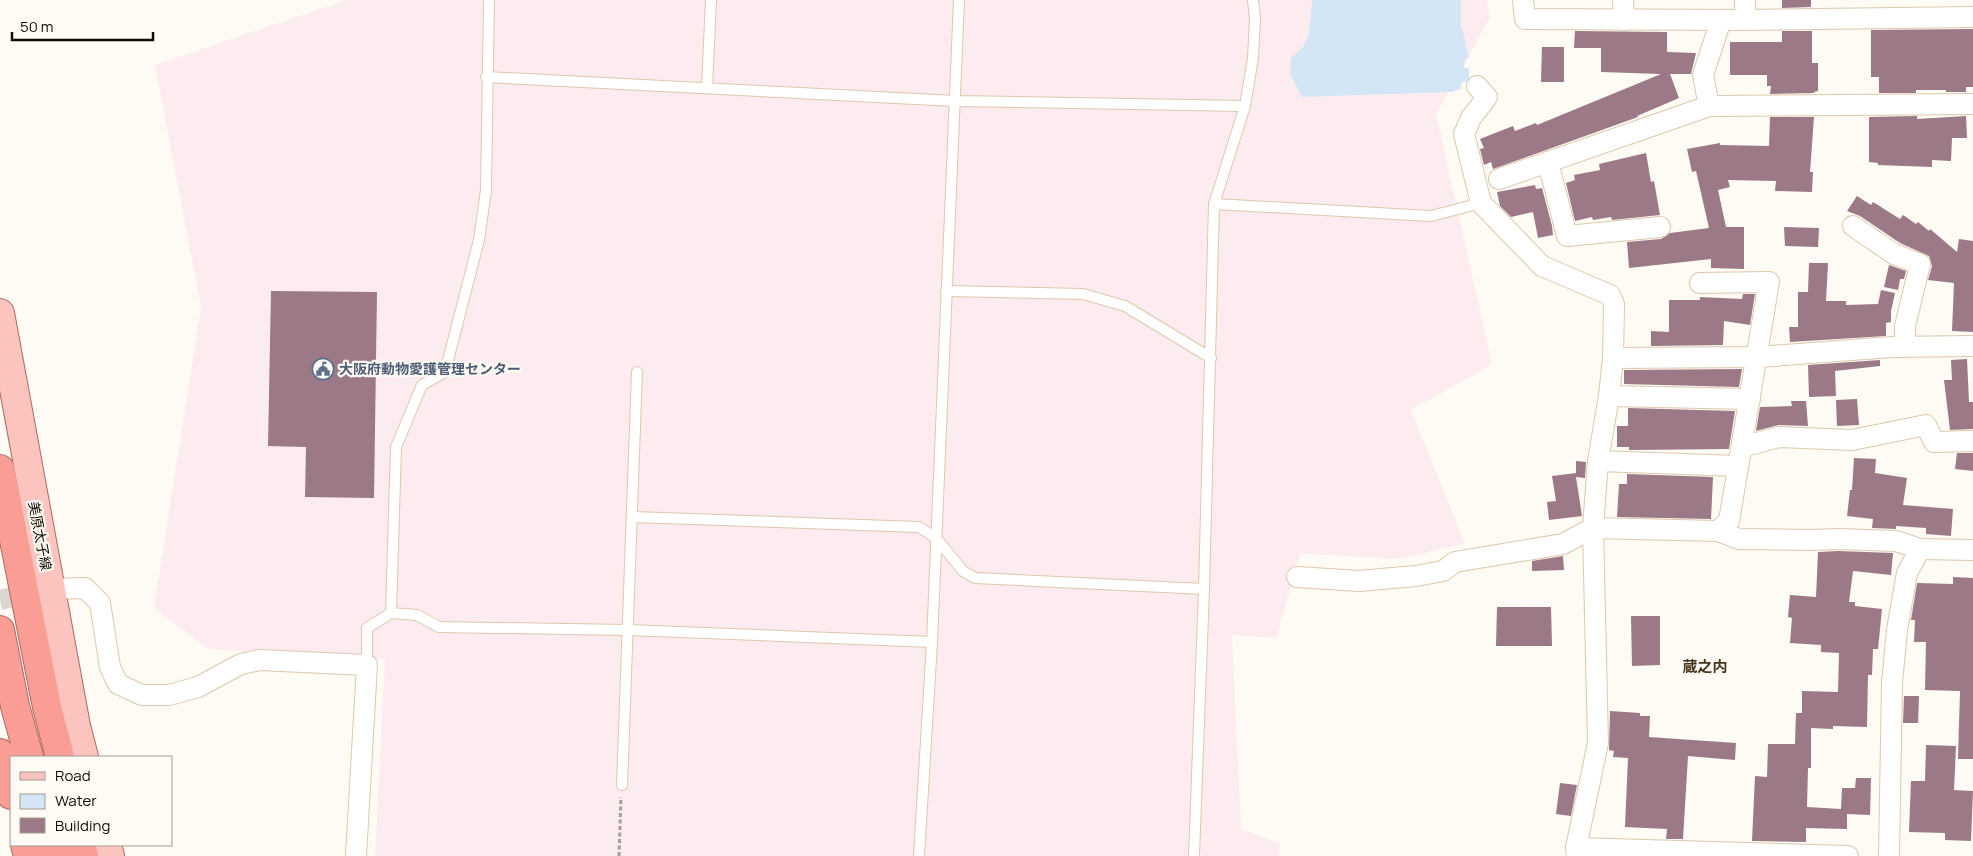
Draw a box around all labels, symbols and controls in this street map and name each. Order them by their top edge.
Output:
scale bar [12,10,154,42]
text: 50 m [20,16,54,37]
public building icon: 大阪府動物愛護管理センター [311,357,335,381]
place label: 大阪府動物愛護管理センター [339,359,521,378]
street label: 美原太子線 [24,500,56,572]
district label: 蔵之内 [1682,656,1728,677]
legend [10,756,172,846]
text: Road [55,765,91,786]
text: Water [55,790,97,811]
text: Building [55,815,110,836]

